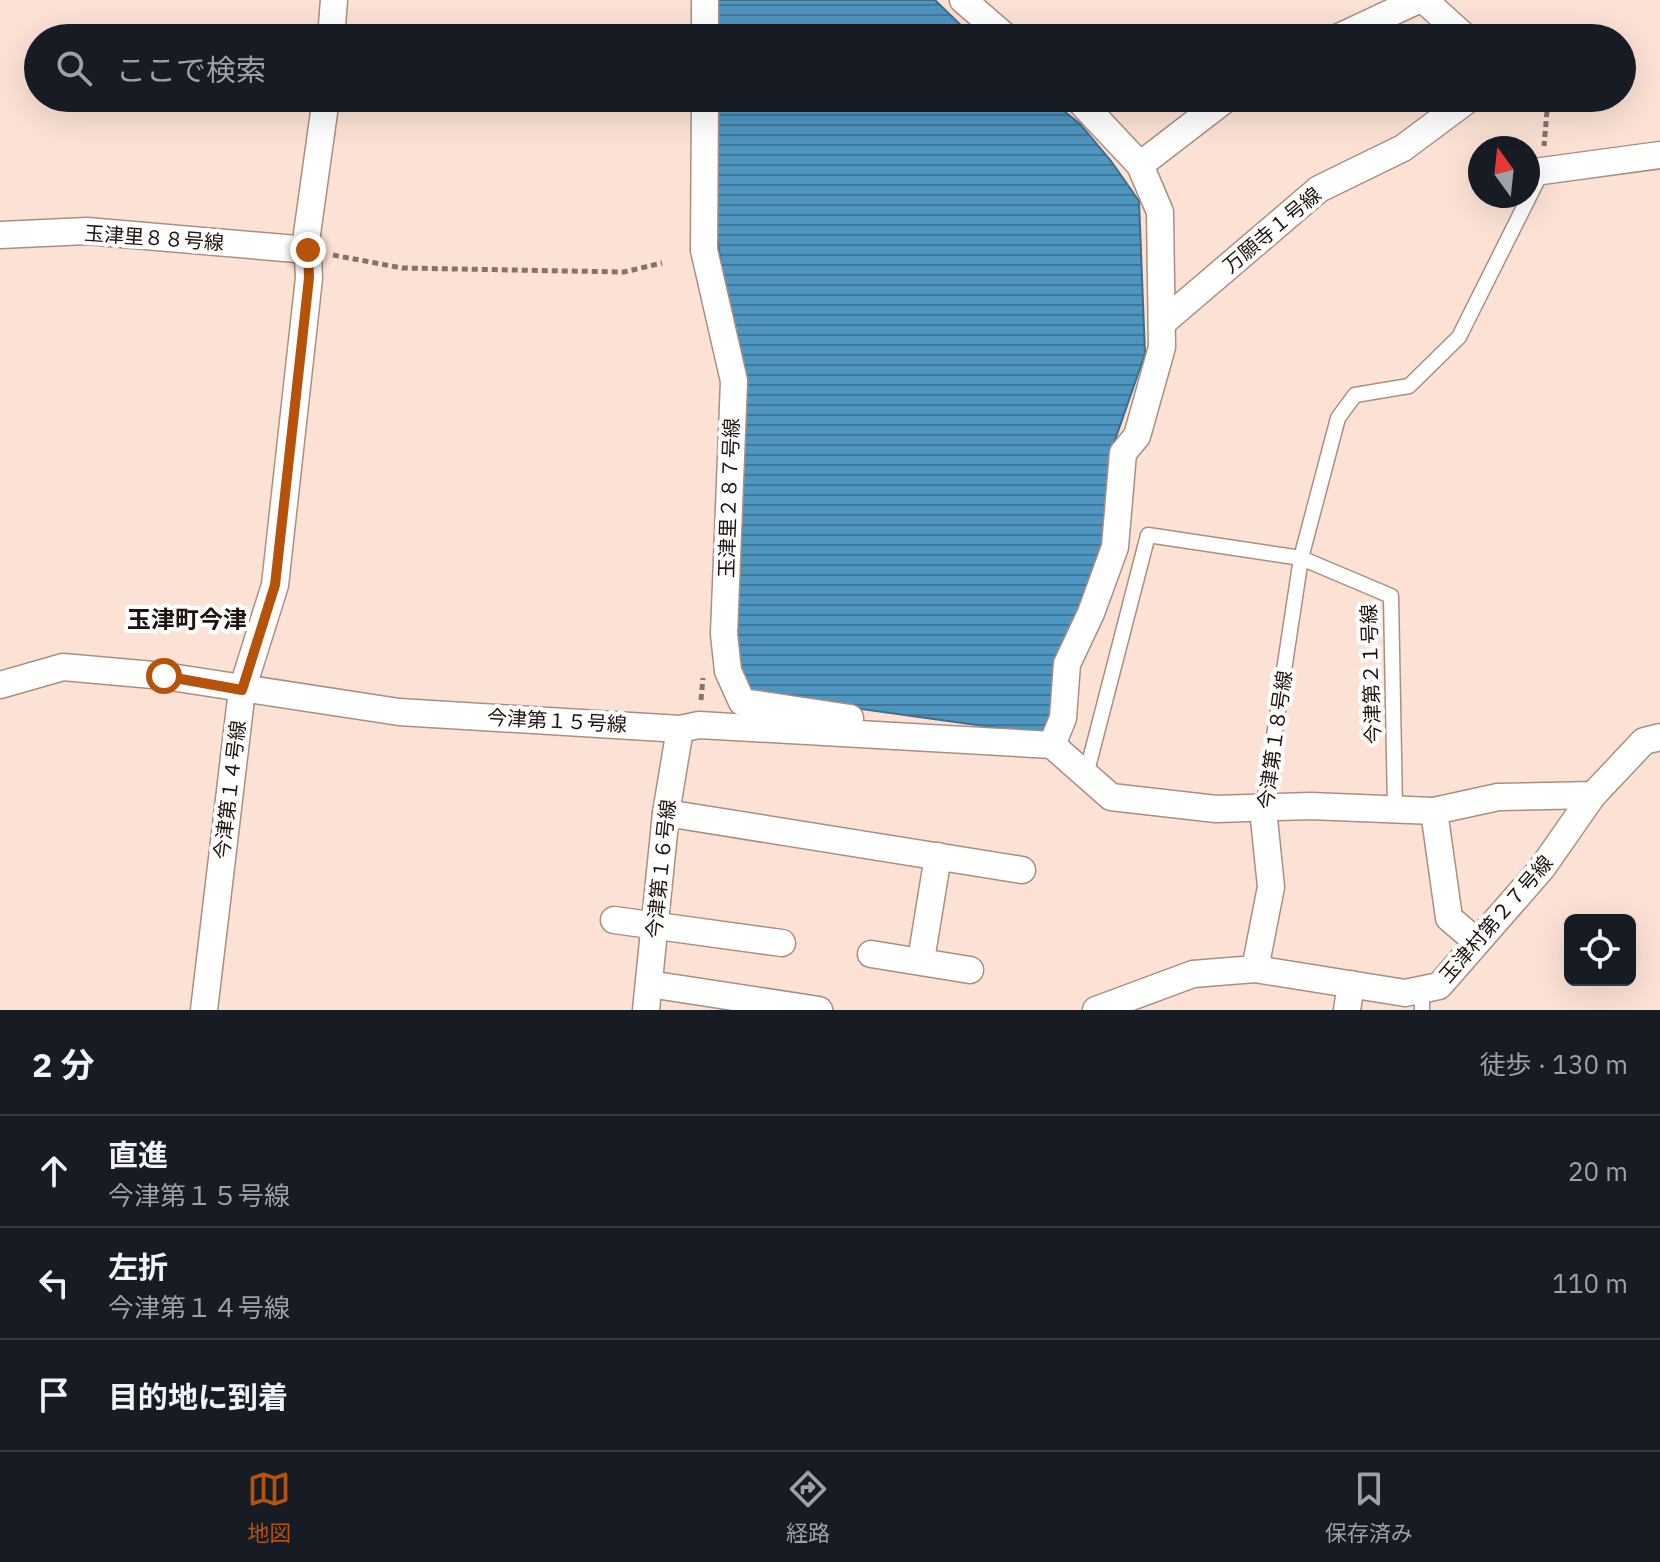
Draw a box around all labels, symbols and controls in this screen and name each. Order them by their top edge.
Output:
search box [24,24,1636,112]
icon: search [52,46,96,90]
text: ここで検索 [116,50,266,89]
north arrow [1468,136,1540,208]
street label: 万願寺１号線 [1217,181,1326,279]
street label: 玉津里８８号線 [83,219,225,256]
route end [290,232,326,268]
street label: 玉津里２８７号線 [712,418,745,578]
district label: 玉津町今津 [127,603,247,635]
street label: 今津第２１号線 [1355,604,1386,744]
route start [146,658,182,694]
street label: 今津第１８号線 [1251,669,1298,811]
street label: 今津第１５号線 [486,703,628,738]
street label: 今津第１４号線 [208,719,251,861]
street label: 今津第１６号線 [640,798,681,940]
street label: 玉津村第２７号線 [1433,849,1558,988]
map controls [1564,914,1636,986]
button: locate [1564,914,1636,986]
text: 2 分 [32,1042,94,1086]
text: 徒歩 · 130 m [1480,1047,1628,1081]
text: 直進 [108,1135,168,1174]
icon: ahead [32,1149,76,1193]
text: 20 m [1568,1154,1628,1188]
text: 今津第１５号線 [108,1178,290,1212]
text: 左折 [108,1247,168,1286]
icon: left [32,1261,76,1305]
text: 110 m [1552,1266,1628,1300]
text: 今津第１４号線 [108,1290,290,1324]
icon: arrive [32,1373,76,1417]
text: 目的地に到着 [108,1377,288,1416]
tab: 地図 [247,1467,291,1547]
tab: 経路 [786,1467,830,1547]
tab: 保存済み [1325,1467,1413,1547]

